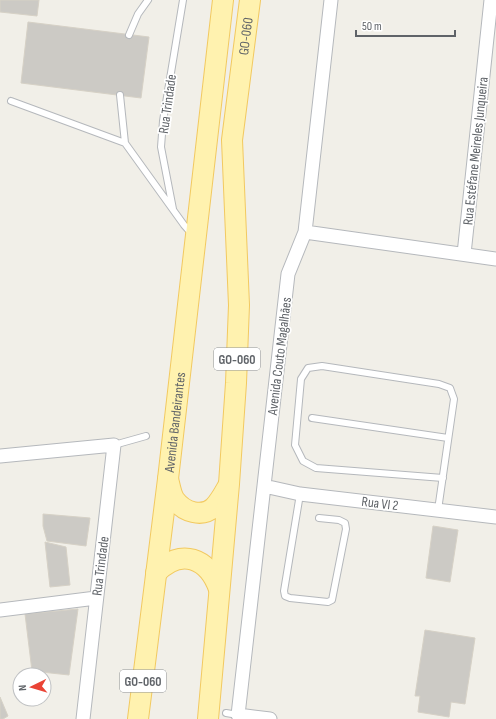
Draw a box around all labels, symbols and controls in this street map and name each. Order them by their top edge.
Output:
scale bar [356,12,455,38]
street label: GO-060 [235,17,257,56]
text: 50 m [362,19,382,34]
street label: Rua Trindade [155,73,180,135]
street label: Rua Estéfane Meireles Junqueira [459,76,492,226]
street label: Avenida Couto Magalhães [264,296,295,417]
road number: GO-060 [214,348,260,370]
street label: Avenida Bandeirantes [161,371,189,474]
street label: Rua VI 2 [361,493,400,514]
street label: Rua Trindade [88,535,113,597]
north arrow [12,667,52,707]
road number: GO-060 [120,670,166,692]
text: N [16,684,29,691]

